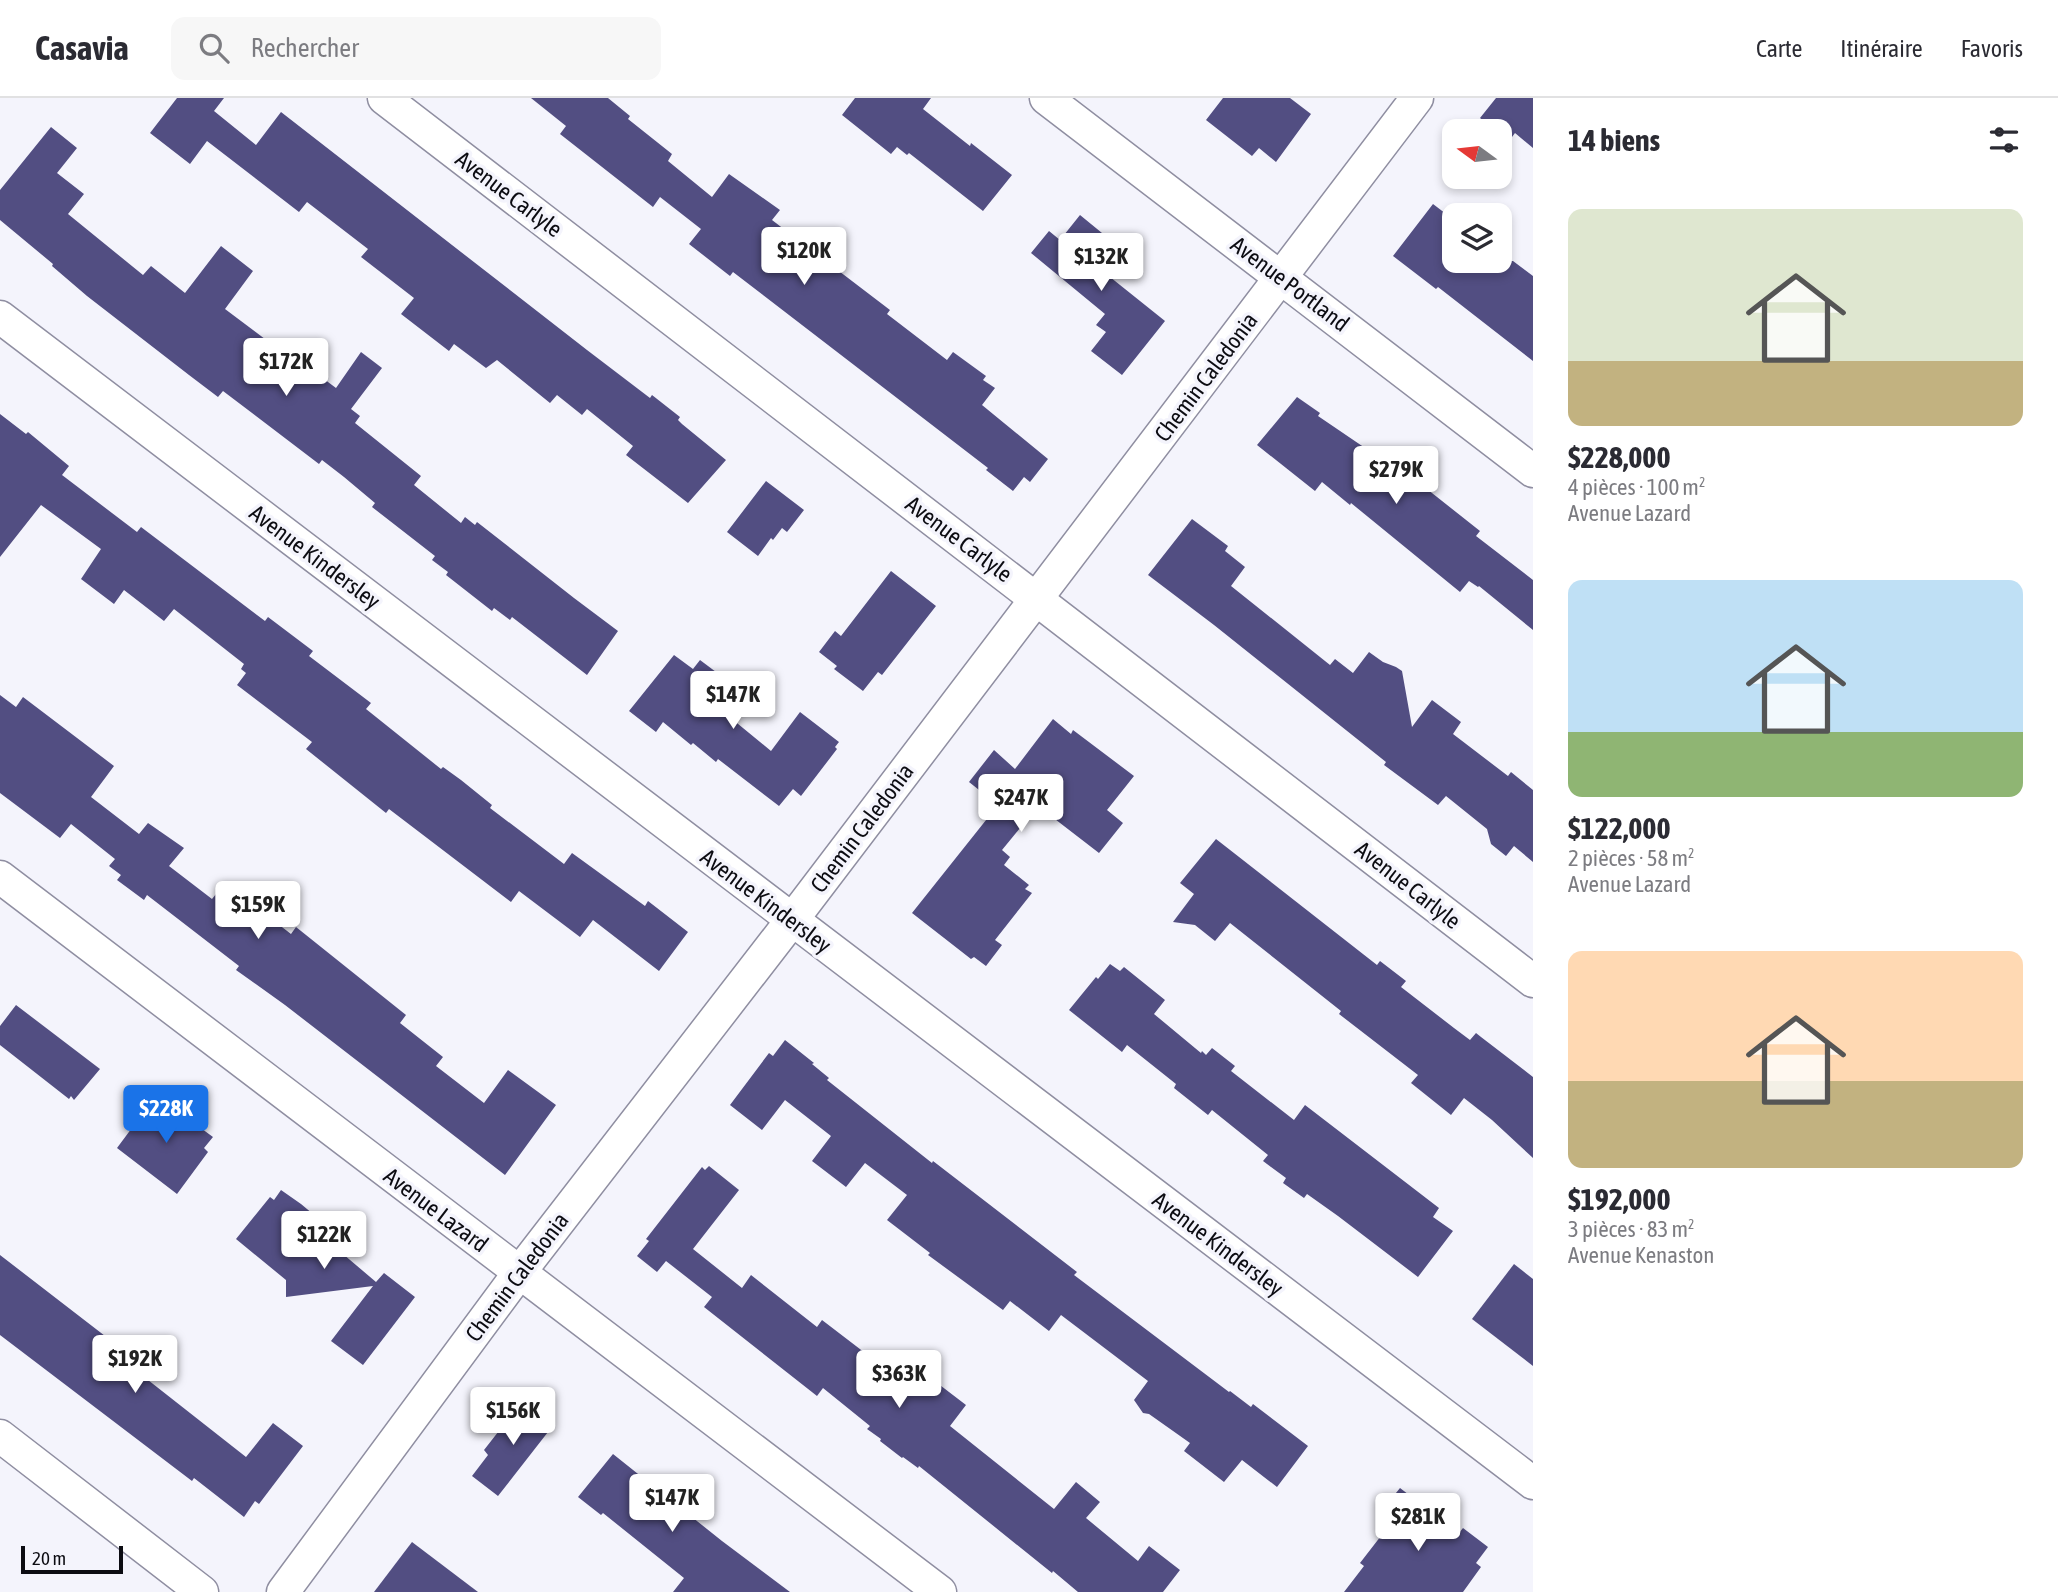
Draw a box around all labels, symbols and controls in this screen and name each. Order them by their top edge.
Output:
search box [171,17,661,80]
text: Casavia [35,29,129,67]
icon: search [195,29,233,67]
text: Rechercher [251,33,359,63]
text: Carte [1756,35,1802,62]
text: Itinéraire [1840,35,1923,62]
text: Favoris [1961,35,2023,62]
north arrow [1442,119,1512,189]
map controls [1442,119,1512,273]
icon: filters [1985,121,2023,159]
text: 14 biens [1568,123,1660,157]
street label: Avenue Carlyle [451,146,567,242]
button: layers [1442,203,1512,273]
pin: $120K [755,228,853,287]
street label: Avenue Portland [1226,231,1354,337]
pin: $132K [1052,234,1150,293]
text: $120K [777,237,831,263]
text: $132K [1074,243,1128,269]
icon: home [1733,255,1859,381]
street label: Chemin Caledonia [1149,308,1263,446]
pin: $172K [237,338,335,398]
text: $172K [259,348,313,374]
text: $228,000 [1568,440,1671,474]
pin: $279K [1347,446,1445,506]
text: $279K [1369,456,1423,482]
text: 4 pièces · 100 m² [1568,474,1705,500]
street label: Avenue Carlyle [901,491,1017,587]
street label: Avenue Kindersley [245,500,385,614]
text: Avenue Lazard [1568,500,1691,526]
icon: home [1733,626,1859,752]
pin: $147K [684,672,782,731]
text: $147K [706,681,760,707]
street label: Chemin Caledonia [805,759,919,897]
pin: $247K [972,774,1070,834]
text: $247K [994,784,1048,810]
text: $122,000 [1568,811,1671,845]
street label: Avenue Carlyle [1350,836,1466,934]
street label: Avenue Kindersley [696,844,836,958]
text: 2 pièces · 58 m² [1568,845,1695,871]
text: Avenue Lazard [1568,871,1691,897]
pin: $159K [209,882,307,941]
text: $159K [231,891,285,917]
icon: home [1733,997,1859,1123]
pin: $228K [117,1086,215,1145]
text: $228K [139,1095,193,1121]
street label: Avenue Lazard [379,1163,493,1257]
text: $192,000 [1568,1182,1671,1216]
street label: Avenue Kindersley [1148,1187,1288,1301]
street label: Chemin Caledonia [460,1208,574,1346]
pin: $122K [275,1212,373,1271]
text: 3 pièces · 83 m² [1568,1216,1695,1242]
text: $122K [297,1221,351,1247]
text: Avenue Kenaston [1568,1242,1714,1268]
pin: $192K [86,1336,184,1395]
text: $192K [108,1345,162,1371]
pin: $363K [850,1350,948,1410]
text: $363K [872,1360,926,1386]
pin: $156K [464,1388,562,1447]
text: $156K [486,1397,540,1423]
pin: $147K [623,1474,721,1534]
text: $147K [645,1484,699,1510]
pin: $281K [1369,1494,1467,1553]
text: $281K [1391,1503,1445,1529]
scale bar [21,1543,122,1575]
text: 20 m [32,1547,66,1569]

